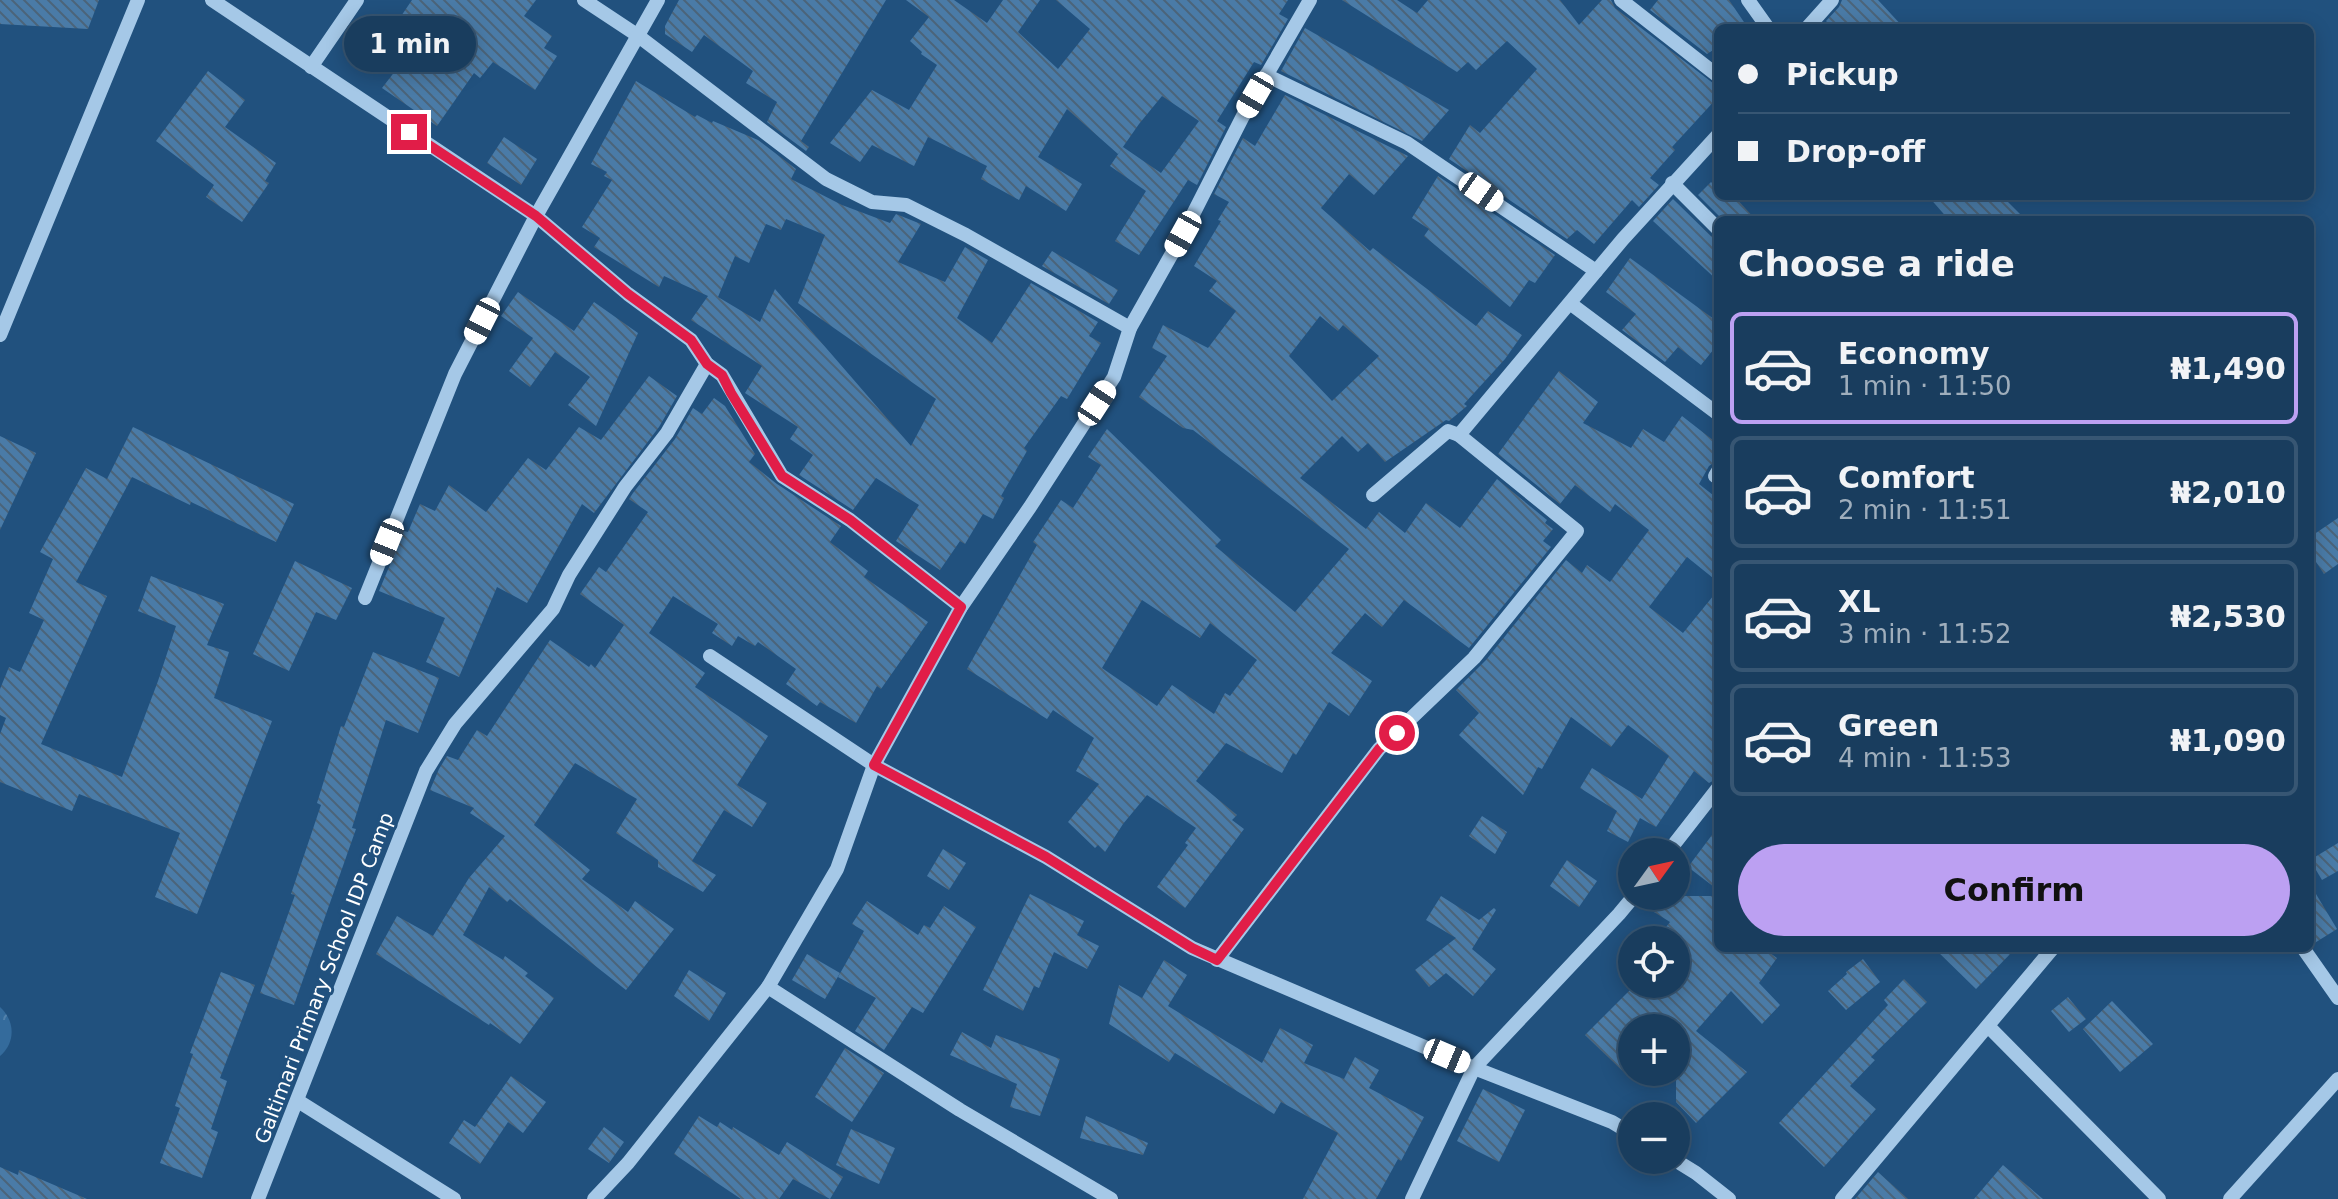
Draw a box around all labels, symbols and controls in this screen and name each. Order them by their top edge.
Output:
callout: 1 min [343,16,475,72]
text: 1 min [369,29,451,59]
text: Pickup [1786,57,1899,92]
car [1233,68,1277,122]
route end [391,114,427,150]
text: Drop-off [1786,134,1925,169]
car [1454,168,1508,216]
car [1161,207,1205,261]
text: Choose a ride [1738,243,2015,284]
car [460,294,504,348]
icon: car [1742,332,1814,404]
text: Economy [1838,336,1990,371]
text: ₦1,490 [2170,351,2286,386]
text: 1 min · 11:50 [1838,371,2012,401]
car [1074,376,1120,430]
icon: car [1742,456,1814,528]
text: Comfort [1838,460,1975,495]
text: ₦2,010 [2170,475,2286,510]
text: 2 min · 11:51 [1838,495,2012,525]
car [367,515,407,569]
icon: car [1742,580,1814,652]
text: XL [1838,584,1880,619]
text: ₦2,530 [2170,599,2286,634]
text: 3 min · 11:52 [1838,619,2012,649]
icon: car [1742,704,1814,776]
text: Green [1838,708,1939,743]
route start [1379,715,1415,751]
text: ₦1,090 [2170,723,2286,758]
text: 4 min · 11:53 [1838,743,2012,773]
street label: Galtimari Primary School IDP Camp [250,809,398,1147]
north arrow [1618,838,1690,910]
map controls [1618,838,1690,1174]
button: Confirm [1738,844,2290,936]
button: locate [1618,926,1690,998]
button: + [1618,1014,1690,1086]
car [1420,1036,1474,1076]
button: − [1618,1102,1690,1174]

